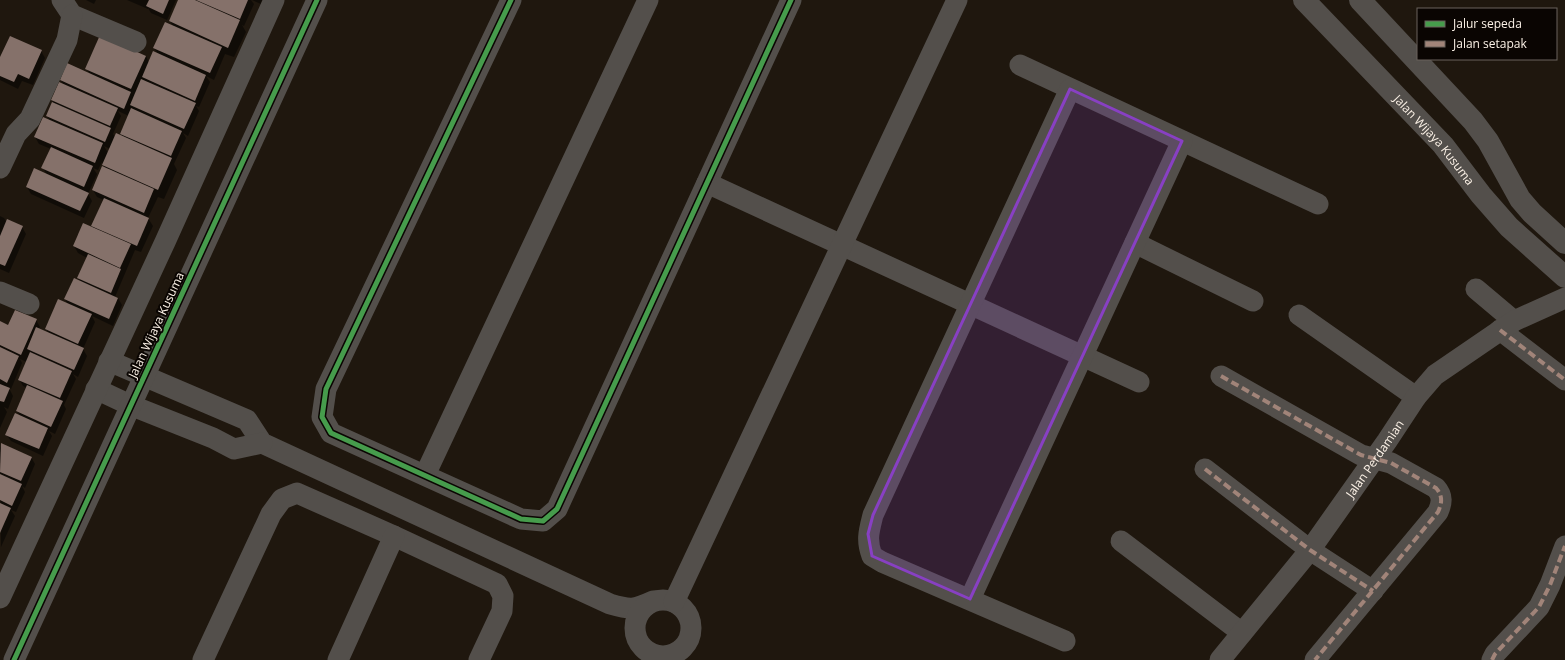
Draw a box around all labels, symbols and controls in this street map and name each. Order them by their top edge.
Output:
legend [1417,8,1557,60]
text: Jalur sepeda [1452,15,1522,32]
text: Jalan setapak [1452,35,1527,52]
street label: Jalan Wijaya Kusuma [1389,90,1479,188]
street label: Jalan Wijaya Kusuma [124,269,188,382]
street label: Jalan Perdamian [1341,416,1407,502]

